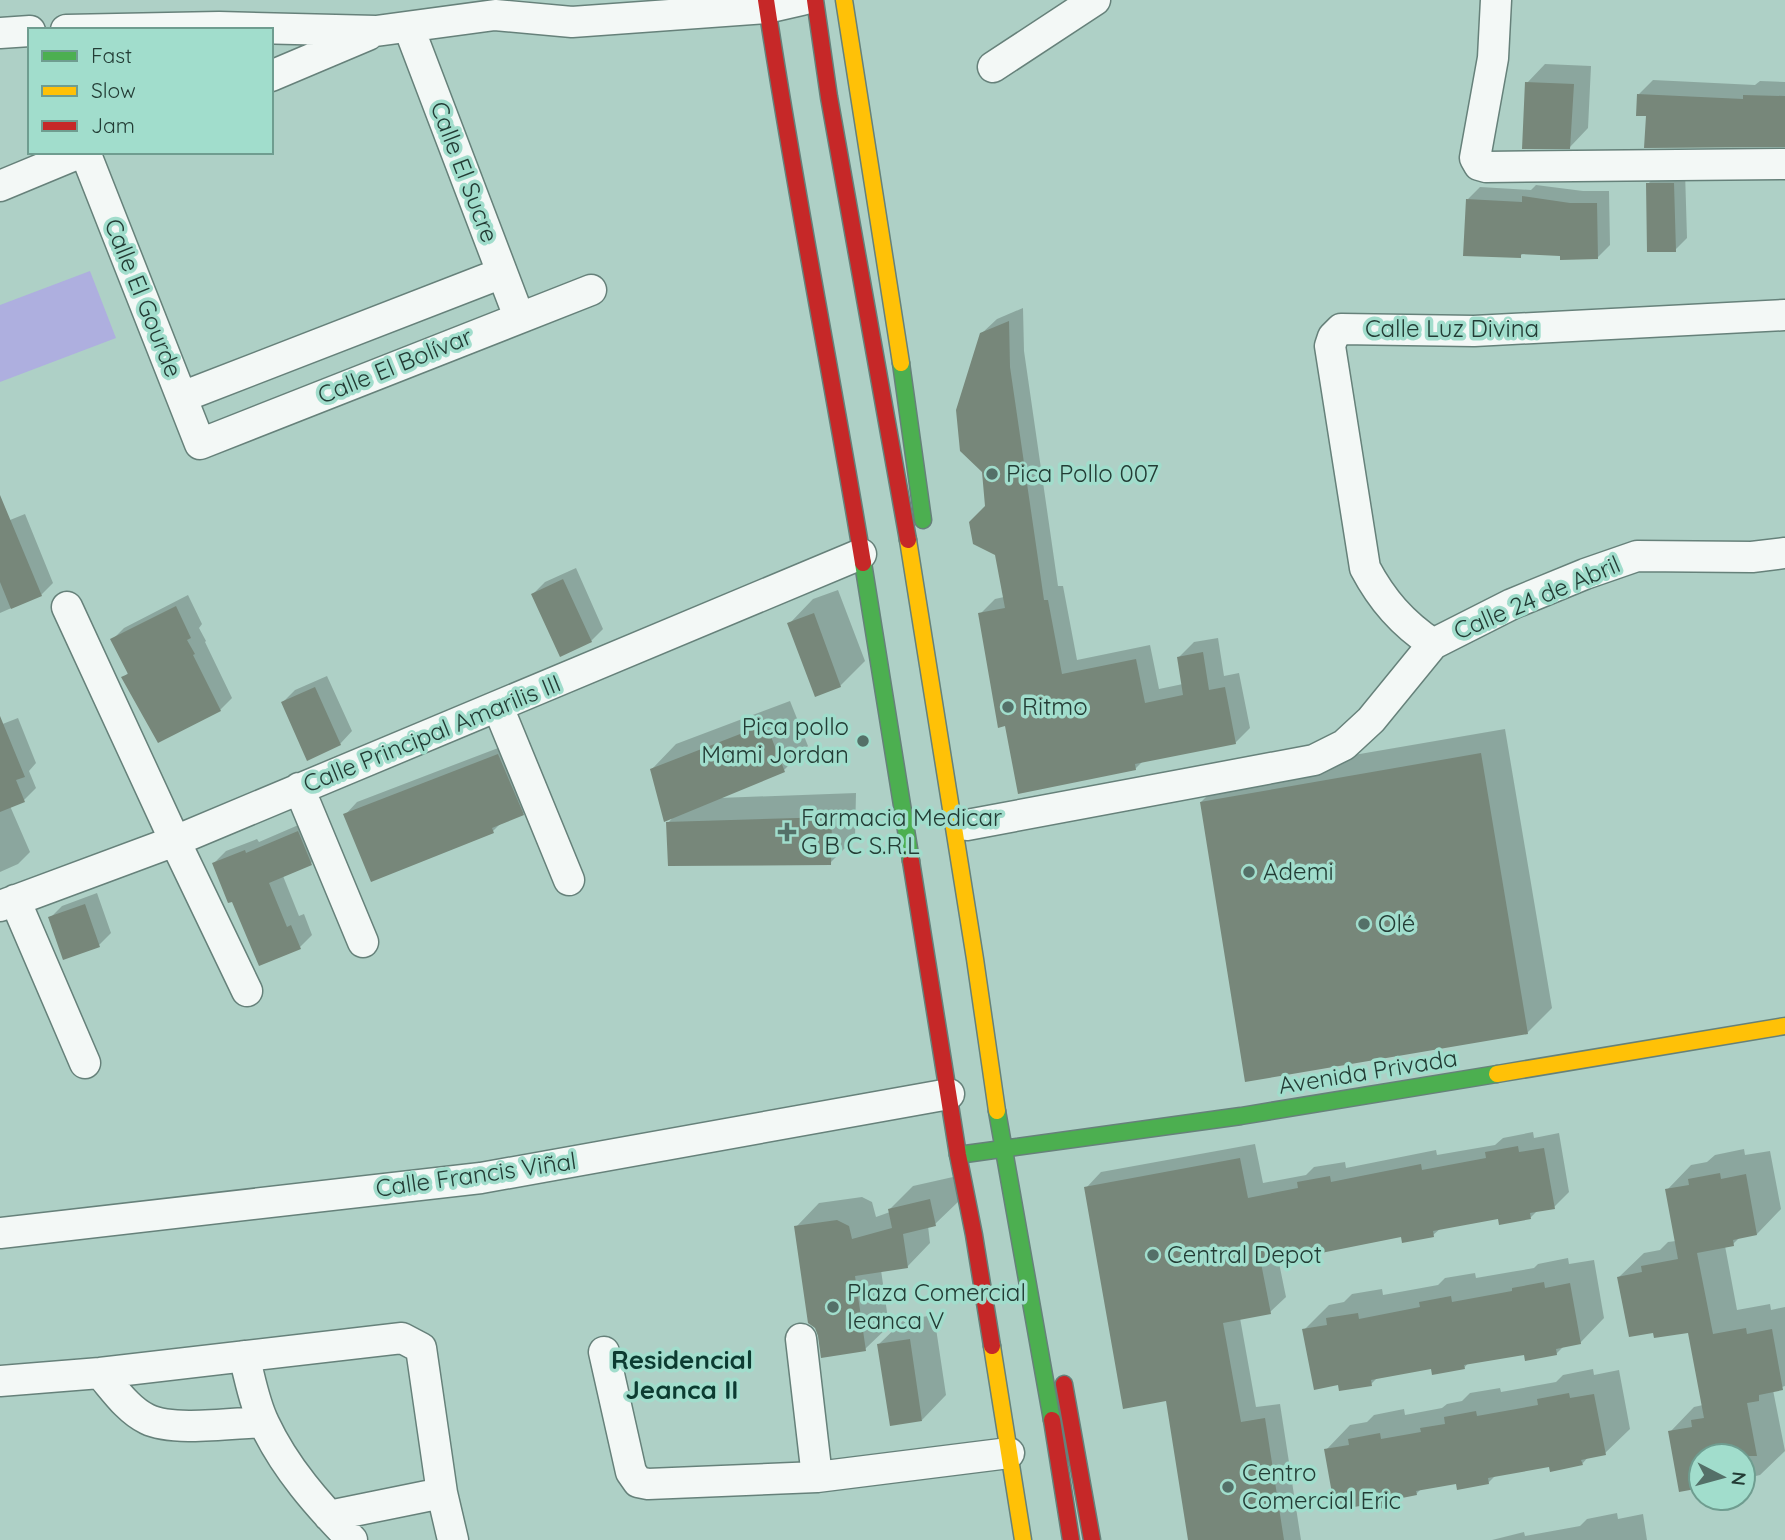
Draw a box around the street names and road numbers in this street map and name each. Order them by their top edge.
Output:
street label: Calle El Sucre [424,97,506,246]
street label: Calle El Gourde [98,214,189,381]
street label: Calle Luz Divina [1365,313,1539,343]
street label: Calle El Bolívar [313,320,476,410]
street label: Calle 24 de Abril [1449,549,1624,646]
street label: Calle Principal Amarilis III [298,668,565,799]
street label: Avenida Privada [1276,1042,1459,1100]
street label: Calle Francis Viñal [374,1145,578,1203]

